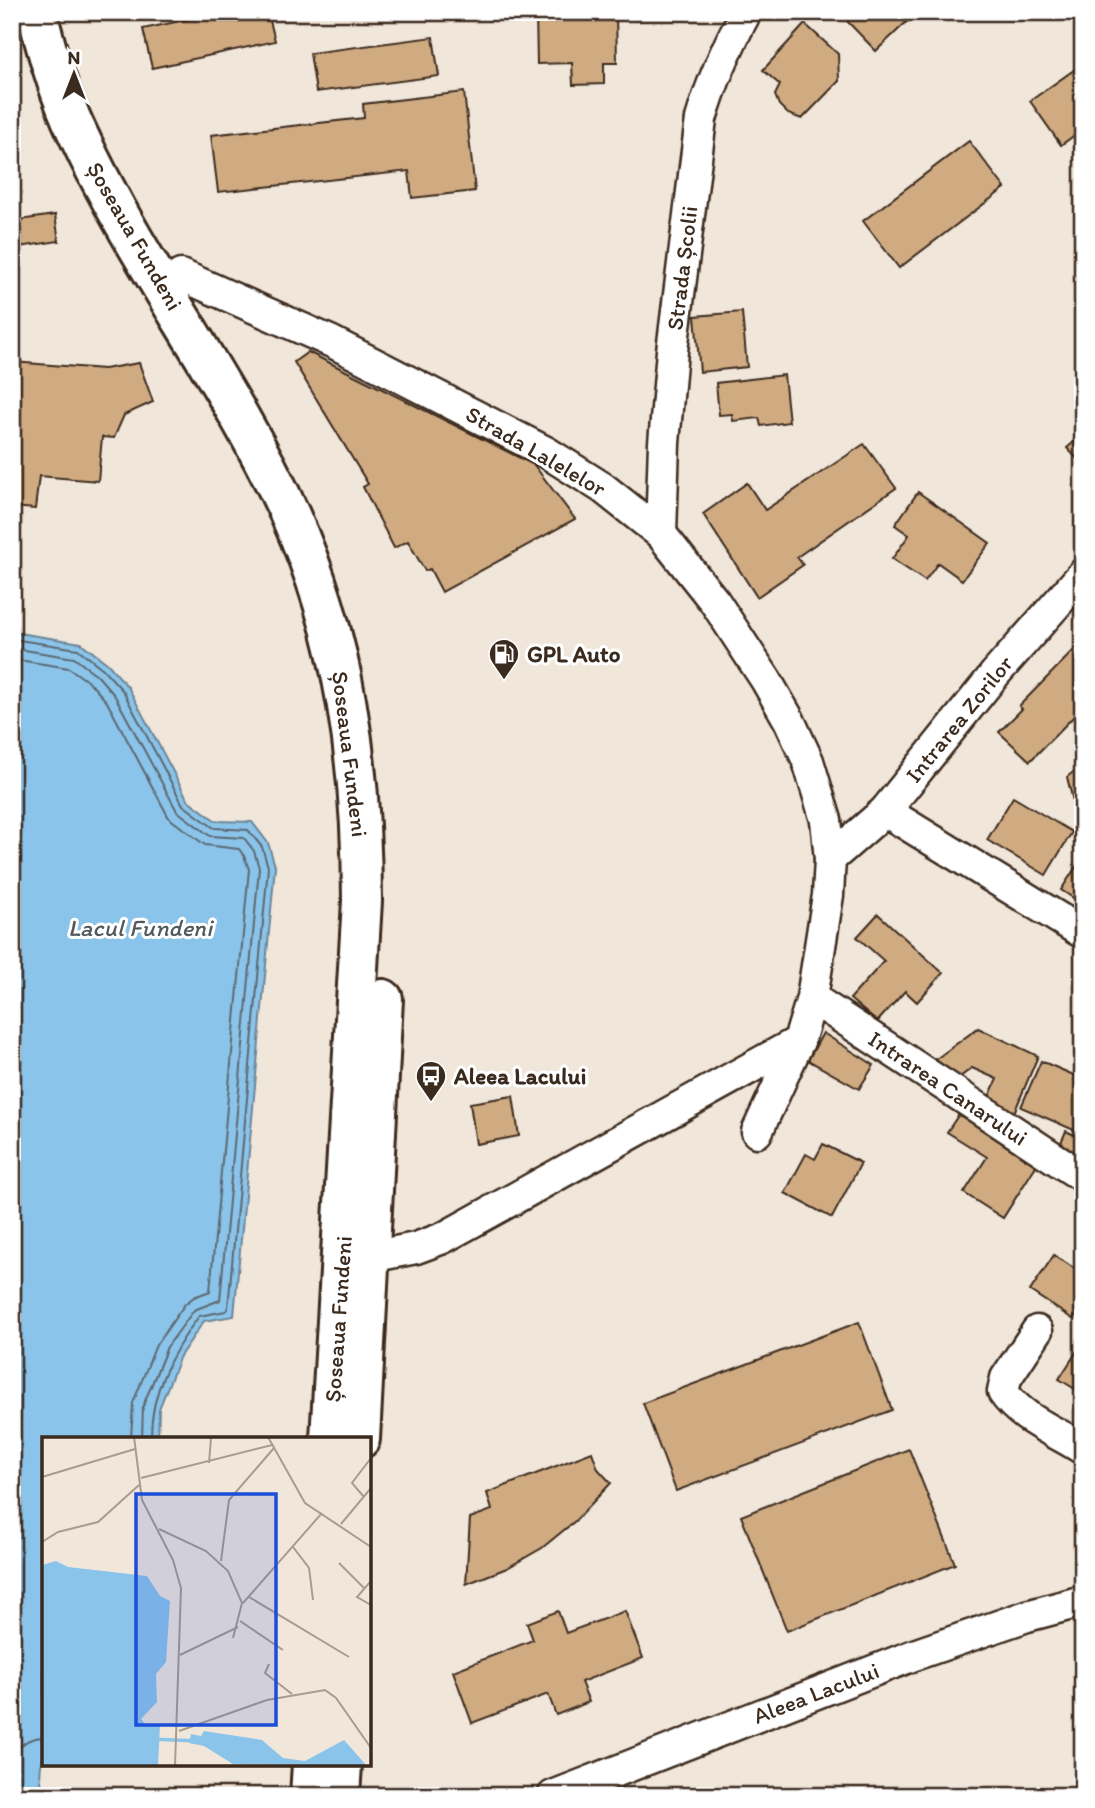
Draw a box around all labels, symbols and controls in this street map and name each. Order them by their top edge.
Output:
north arrow [38,38,108,108]
text: N [68,46,80,69]
street label: Șoseaua Fundeni [81,157,189,315]
street label: Strada Școlii [660,204,704,332]
street label: Strada Lalelelor [461,400,611,502]
fuel station icon: GPL Auto [487,637,521,681]
place label: GPL Auto [527,640,621,668]
street label: Intrarea Zorilor [899,650,1019,788]
street label: Șoseaua Fundeni [326,669,374,839]
water label: Lacul Fundeni [68,913,215,942]
street label: Intrarea Canarului [863,1024,1033,1152]
bus stop icon: Aleea Lacului [414,1059,448,1103]
place label: Aleea Lacului [453,1062,586,1090]
street label: Șoseaua Fundeni [318,1235,358,1403]
inset map [42,1437,371,1766]
street label: Aleea Lacului [749,1656,883,1730]

